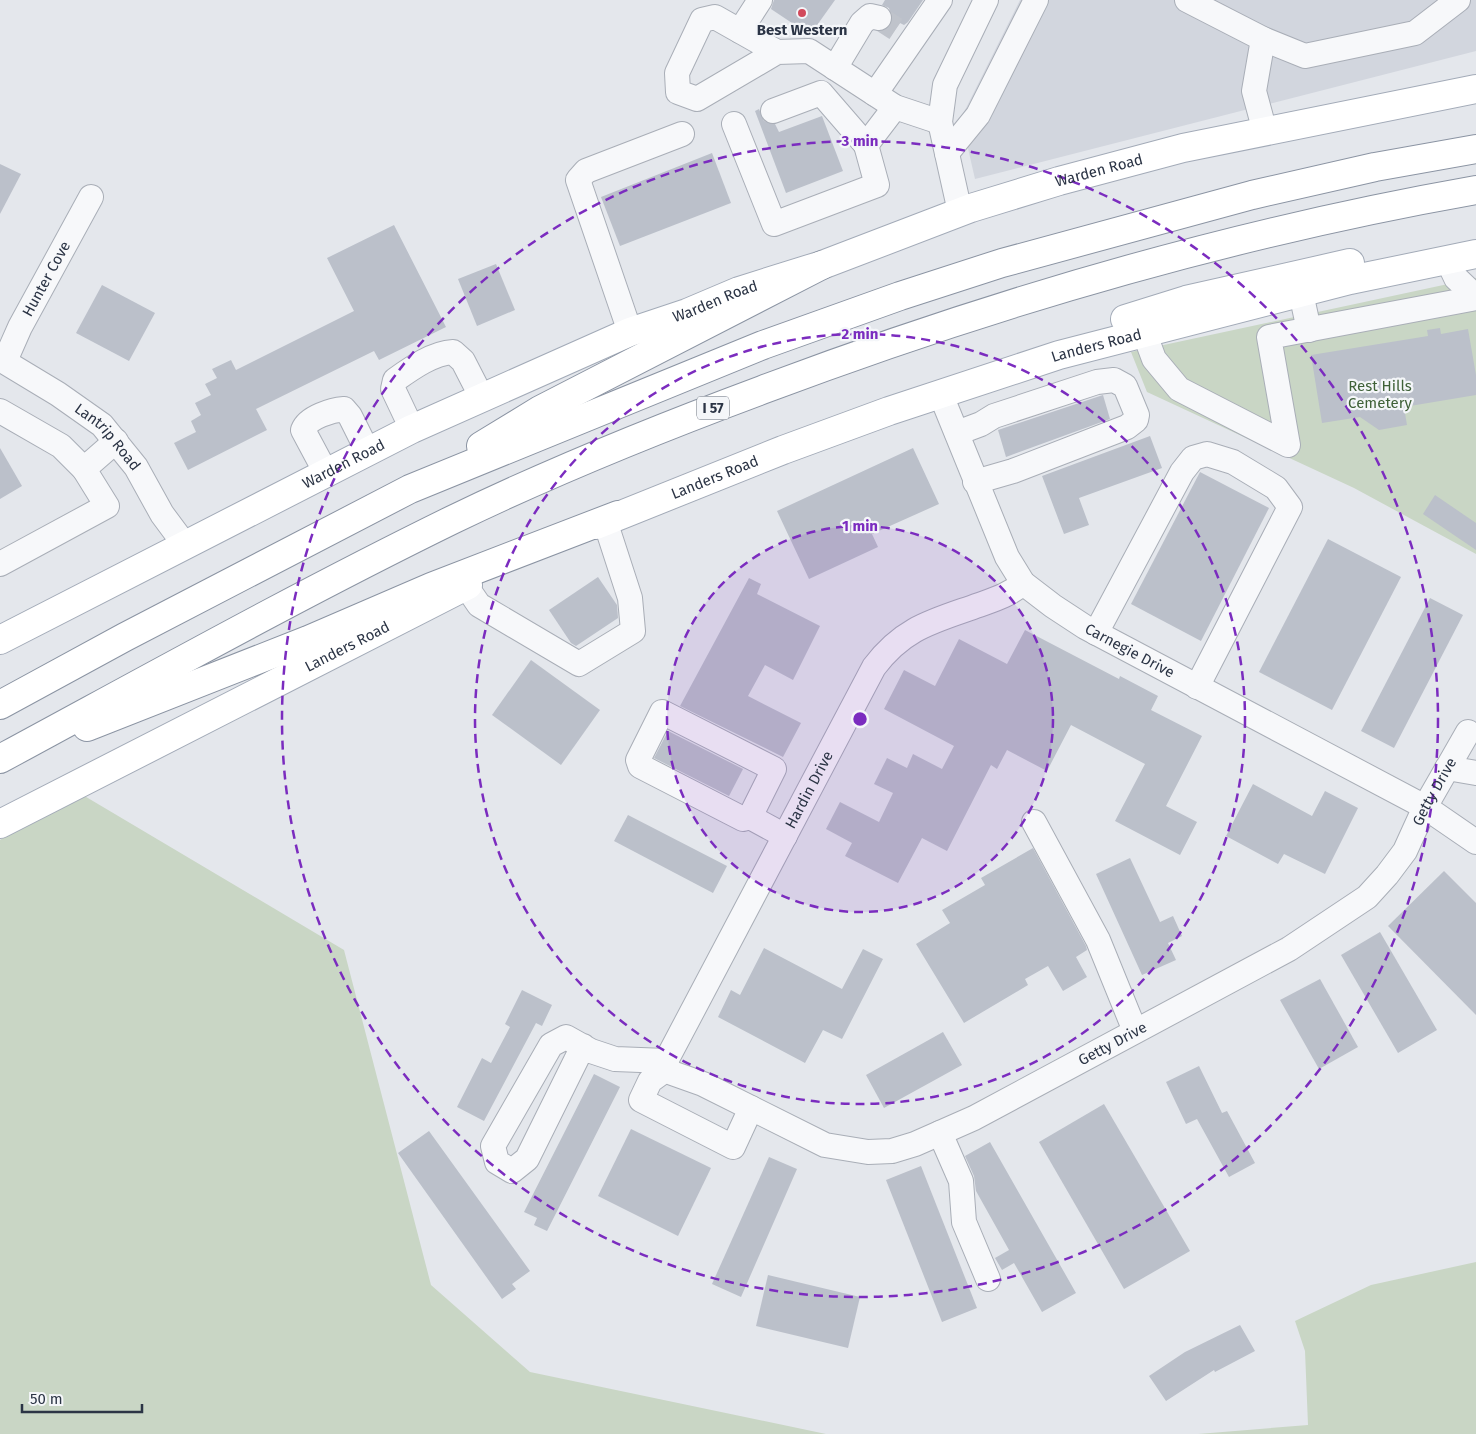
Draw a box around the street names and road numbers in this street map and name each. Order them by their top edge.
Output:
street label: Warden Road [1053,150,1145,191]
street label: Hunter Cove [18,238,74,320]
street label: Warden Road [670,277,760,326]
street label: Landers Road [1049,325,1143,366]
road number: I 57 [697,396,729,419]
street label: Lantrip Road [71,400,144,474]
street label: Warden Road [299,436,388,493]
street label: Landers Road [668,452,761,503]
street label: Landers Road [302,618,393,676]
street label: Carnegie Drive [1082,620,1177,682]
street label: Hardin Drive [781,748,837,832]
street label: Getty Drive [1409,754,1460,829]
street label: Getty Drive [1075,1018,1150,1069]

